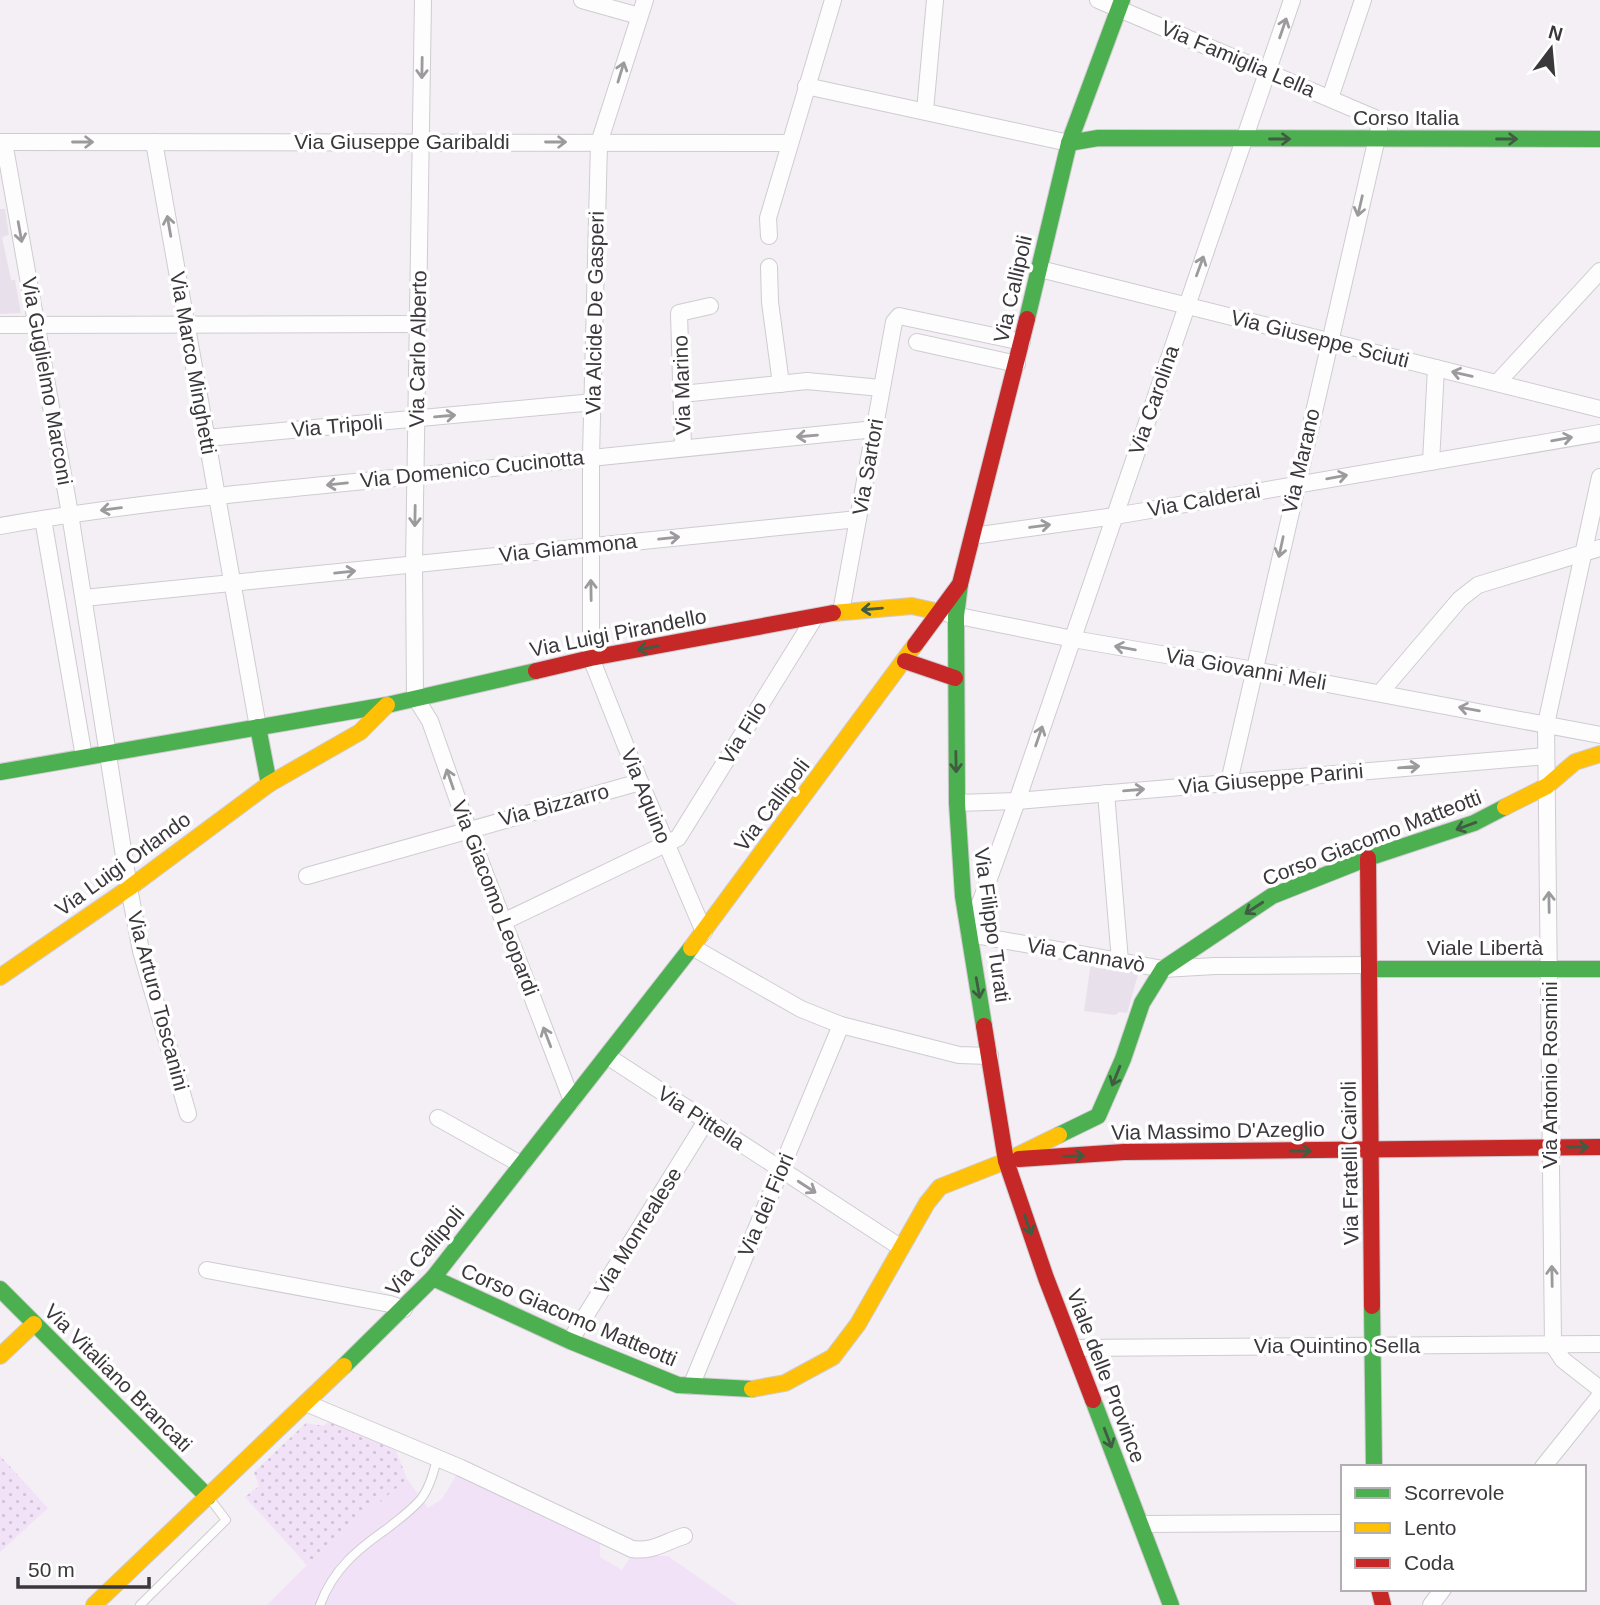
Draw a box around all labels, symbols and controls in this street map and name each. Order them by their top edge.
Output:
north arrow [1516,14,1586,84]
street label: Via Famiglia Lella [1158,16,1319,102]
one-way arrow [1278,17,1290,39]
text: N [1546,21,1565,45]
one-way arrow [415,56,428,79]
one-way arrow [616,62,629,84]
street label: Corso Italia [1353,106,1459,129]
street label: Via Giuseppe Garibaldi [294,130,510,153]
one-way arrow [1268,132,1291,146]
one-way arrow [1496,132,1519,146]
one-way arrow [72,135,95,149]
one-way arrow [544,135,567,149]
one-way arrow [1353,194,1366,217]
street label: Via Alcide De Gasperi [581,211,608,415]
one-way arrow [162,216,175,238]
one-way arrow [13,220,27,242]
street label: Via Callipoli [989,233,1036,345]
one-way arrow [1195,255,1207,277]
street label: Via Marco Minghetti [166,270,221,456]
street label: Via Carlo Alberto [405,270,430,428]
street label: Via Guglielmo Marconi [18,275,77,487]
street label: Via Giuseppe Sciuti [1229,305,1412,372]
street label: Via Marino [668,335,695,435]
street label: Via Carolina [1124,342,1183,457]
one-way arrow [1451,367,1474,381]
street label: Via Marano [1277,406,1324,516]
one-way arrow [433,409,456,422]
street label: Via Tripoli [290,410,384,441]
street label: Via Sartori [848,417,887,517]
one-way arrow [796,430,819,443]
one-way arrow [1550,432,1573,445]
street label: Via Domenico Cucinotta [359,445,585,492]
one-way arrow [1325,470,1348,483]
one-way arrow [326,477,349,490]
street label: Via Calderai [1146,478,1262,521]
one-way arrow [100,502,123,515]
one-way arrow [408,504,422,527]
one-way arrow [1029,519,1051,532]
street label: Via Giammona [498,529,638,566]
one-way arrow [657,531,679,544]
one-way arrow [1274,535,1288,558]
one-way arrow [333,565,356,578]
one-way arrow [584,579,597,602]
one-way arrow [861,603,884,616]
street label: Via Luigi Pirandello [528,604,708,661]
one-way arrow [1114,641,1137,654]
one-way arrow [637,642,660,655]
street label: Via Giovanni Meli [1164,643,1328,694]
street label: Via Filo [714,697,771,768]
one-way arrow [1458,702,1481,716]
one-way arrow [1034,726,1046,748]
street label: Via Aquino [617,745,676,847]
one-way arrow [950,751,963,774]
street label: Via Callipoli [730,754,814,855]
street label: Via Giuseppe Parini [1178,759,1364,798]
one-way arrow [1398,760,1420,773]
one-way arrow [443,768,455,790]
street label: Via Bizzarro [496,779,611,830]
one-way arrow [1122,783,1145,796]
street label: Corso Giacomo Matteotti [1259,785,1484,890]
street label: Via Giacomo Leopardi [448,797,543,999]
street label: Via Luigi Orlando [51,807,194,920]
one-way arrow [1455,820,1477,833]
street label: Via Filippo Turati [970,846,1015,1004]
one-way arrow [1542,891,1556,914]
one-way arrow [1245,901,1265,915]
street label: Via Arturo Toscanini [123,909,194,1093]
street label: Via Cannavò [1025,933,1147,976]
street label: Viale Libertà [1427,936,1543,959]
one-way arrow [972,976,985,999]
street label: Via Antonio Rosmini [1538,981,1561,1169]
one-way arrow [540,1027,553,1049]
one-way arrow [1108,1064,1121,1086]
street label: Via Pittella [654,1081,749,1154]
street label: Via Fratelli Cairoli [1337,1081,1362,1245]
street label: Via Massimo D'Azeglio [1111,1117,1325,1144]
one-way arrow [1566,1140,1589,1154]
one-way arrow [1289,1144,1312,1157]
street label: Via dei Fiori [733,1149,798,1260]
one-way arrow [1062,1150,1085,1163]
street label: Via Monrealese [589,1163,686,1299]
one-way arrow [797,1181,817,1195]
street label: Via Callipoli [381,1201,469,1300]
one-way arrow [1023,1214,1035,1236]
street label: Corso Giacomo Matteotti [458,1259,681,1371]
one-way arrow [1545,1265,1559,1288]
street label: Viale delle Province [1063,1286,1150,1466]
street label: Via Vitaliano Brancati [40,1299,197,1456]
street label: Via Quintino Sella [1254,1334,1421,1357]
one-way arrow [1103,1427,1115,1449]
legend [1341,1465,1586,1591]
text: Scorrevole [1404,1481,1504,1504]
text: Lento [1404,1516,1457,1539]
scale bar [18,1546,149,1590]
text: Coda [1404,1551,1455,1574]
text: 50 m [28,1558,75,1581]

